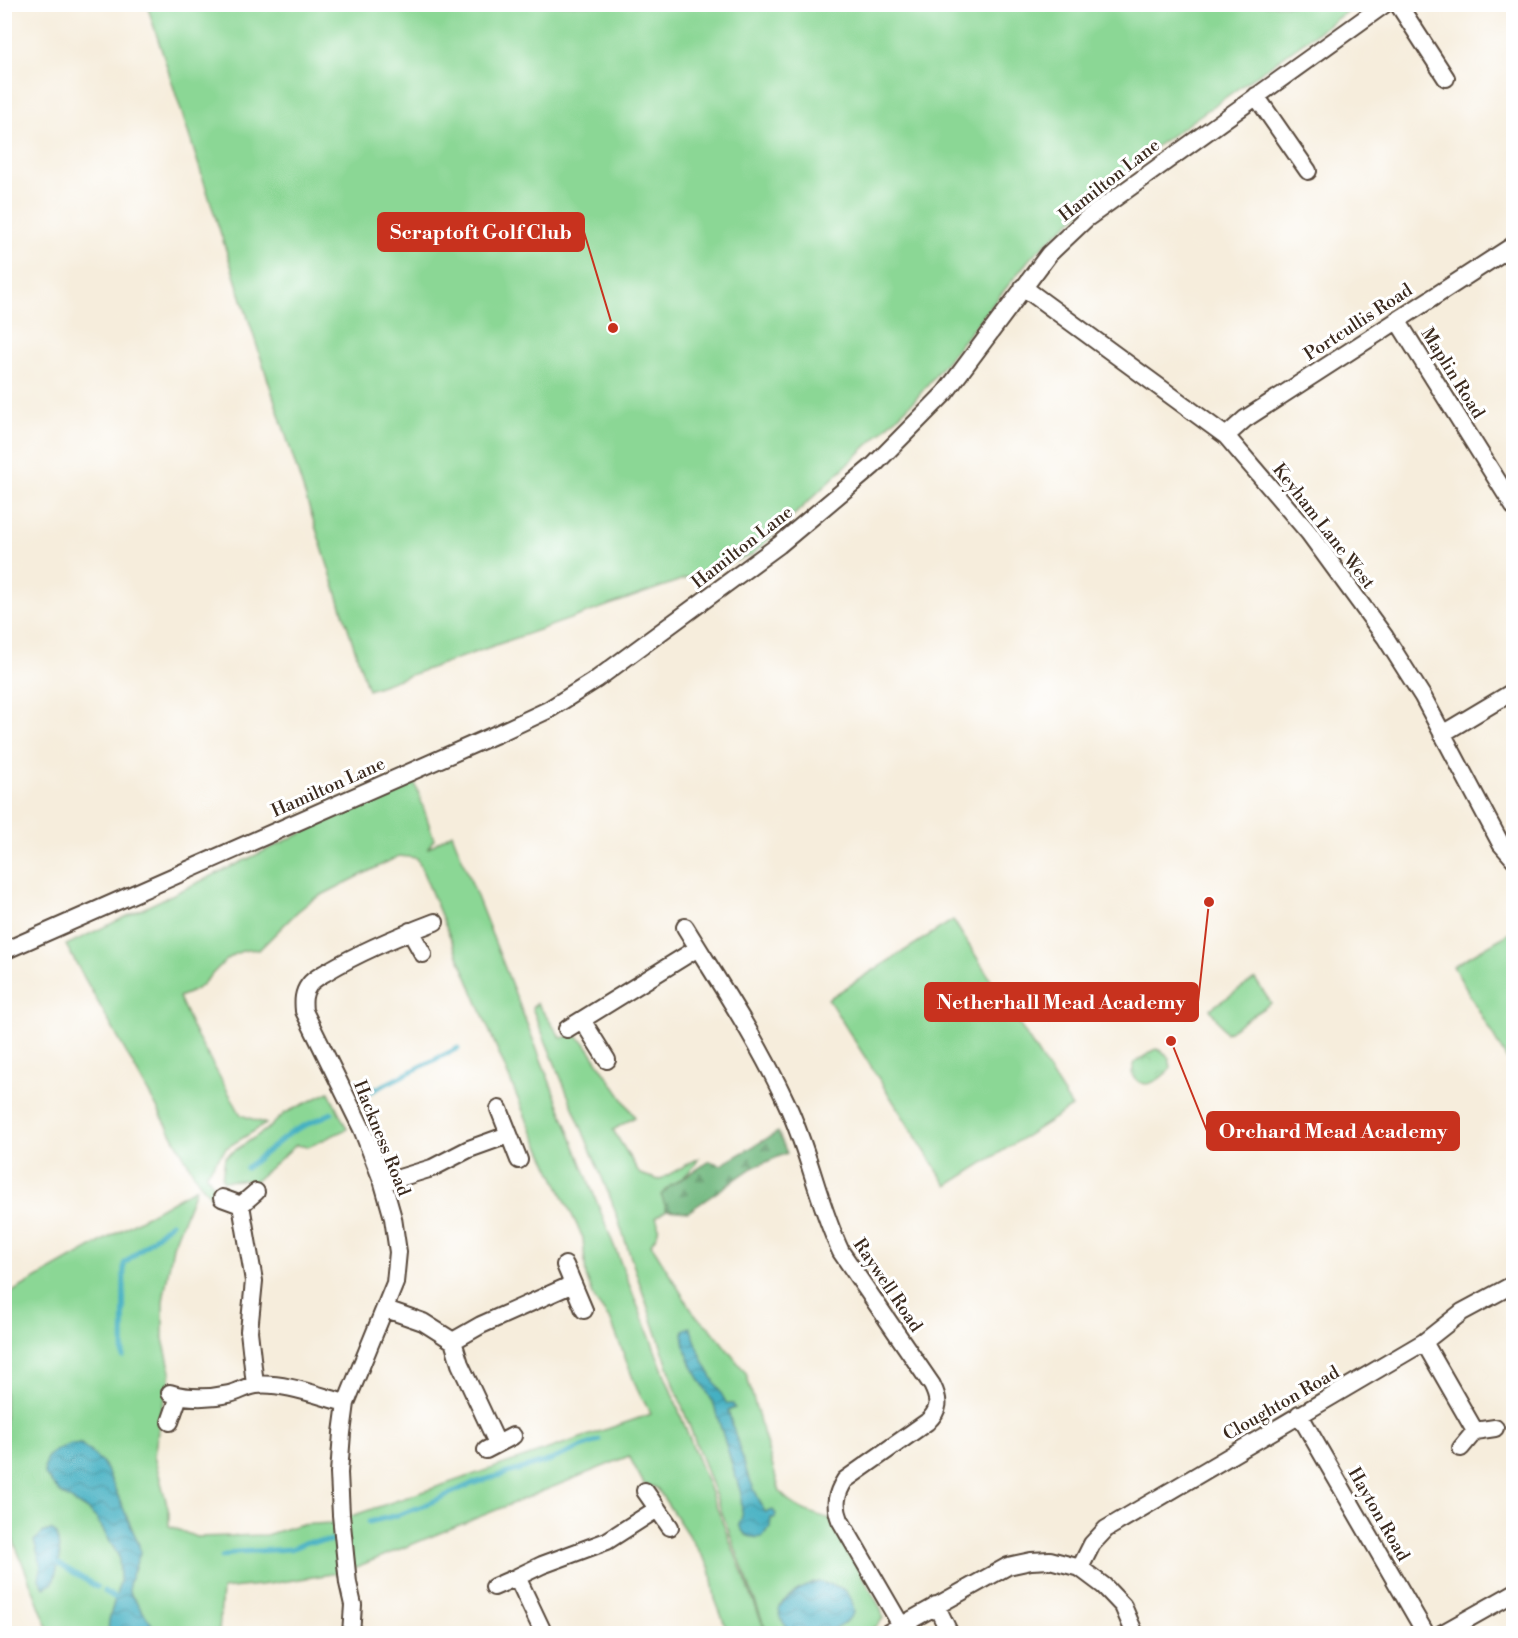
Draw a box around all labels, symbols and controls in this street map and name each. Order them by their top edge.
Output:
street label: Hamilton Lane [1054,134,1165,227]
callout: Scraptoft Golf Club [378,213,584,251]
text: Scraptoft Golf Club [390,221,572,246]
street label: Portcullis Road [1300,278,1418,366]
street label: Maplin Road [1416,324,1490,424]
street label: Keyham Lane West [1267,459,1380,594]
street label: Hamilton Lane [687,501,798,594]
street label: Hamilton Lane [268,752,389,823]
callout: Netherhall Mead Academy [925,983,1198,1021]
text: Netherhall Mead Academy [937,991,1186,1016]
street label: Hackness Road [348,1077,416,1200]
callout: Orchard Mead Academy [1207,1112,1459,1150]
text: Orchard Mead Academy [1219,1120,1448,1145]
street label: Raywell Road [848,1234,928,1337]
street label: Cloughton Road [1219,1360,1344,1446]
street label: Hayton Road [1342,1463,1415,1566]

